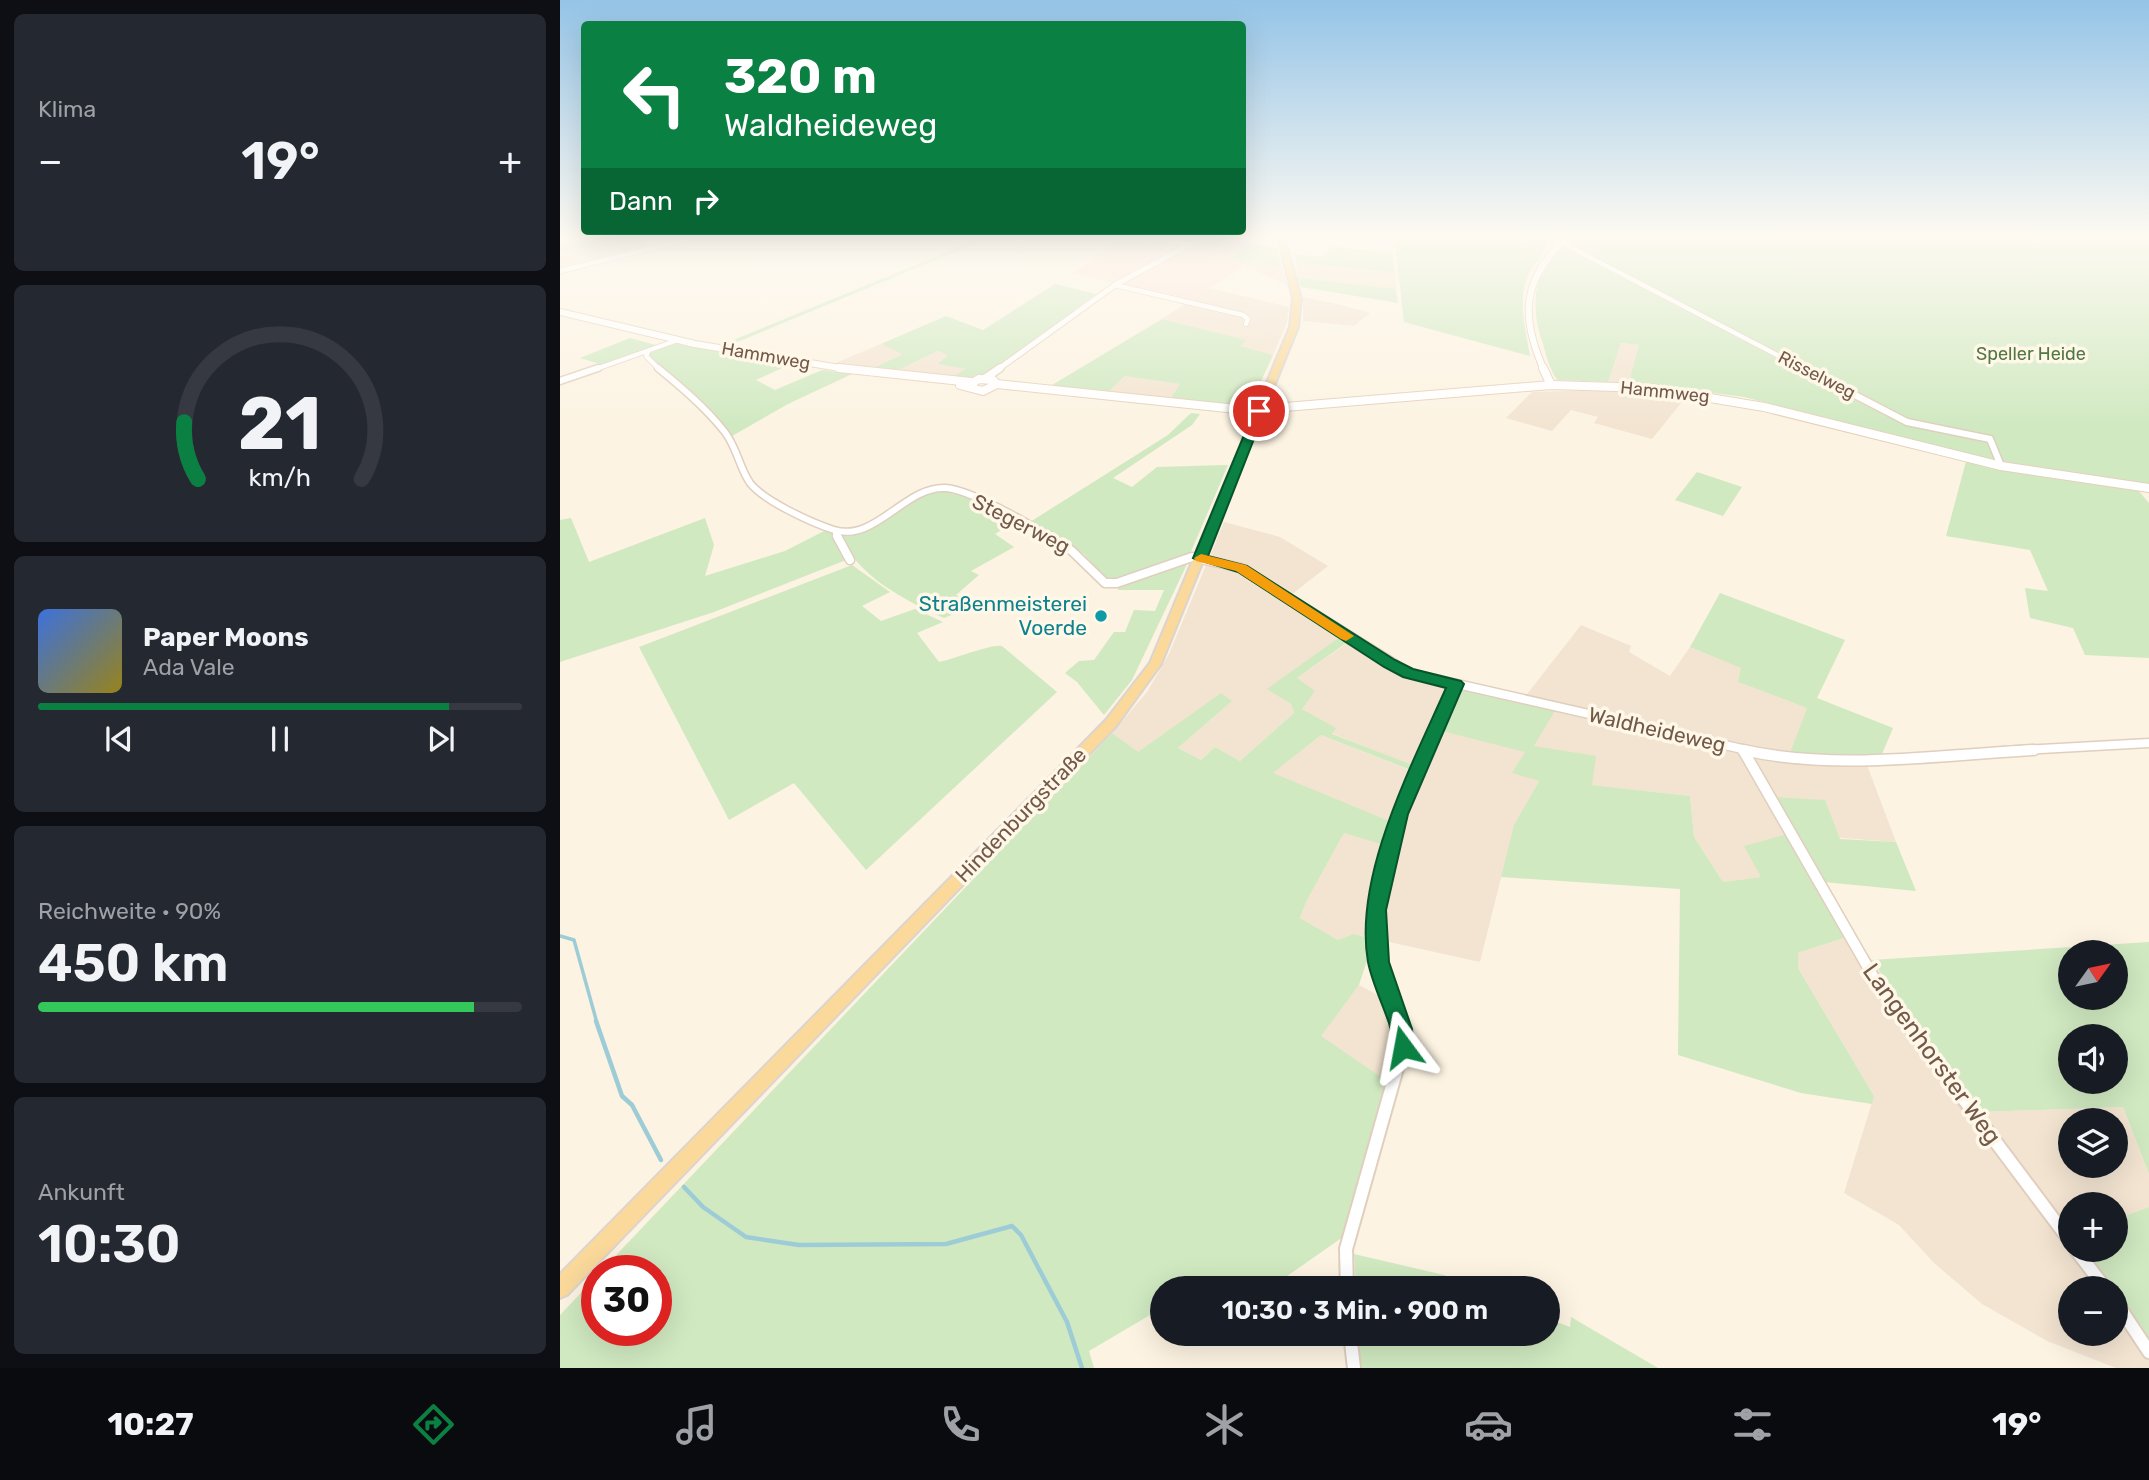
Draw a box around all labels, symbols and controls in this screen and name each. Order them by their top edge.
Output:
text: 320 m [724,47,877,105]
icon: left [609,49,700,140]
text: Klima [38,95,96,123]
text: Waldheideweg [724,106,937,144]
text: 19° [241,130,320,192]
text: − [38,138,63,184]
text: + [498,138,522,184]
icon: right [687,182,725,220]
text: Dann [609,186,673,217]
street label: Hammweg [720,337,812,375]
park label: Speller Heide [1976,343,2086,365]
street label: Risselweg [1775,346,1859,404]
street label: Hammweg [1619,376,1711,408]
pin [1229,381,1289,441]
text: 21 [238,382,322,468]
icon: arrive [1240,392,1278,430]
text: km/h [249,463,311,492]
street label: Stegerweg [968,488,1074,559]
place label: Straßenmeisterei Voerde [919,591,1087,640]
marker: Straßenmeisterei Voerde [1093,608,1109,624]
text: Paper Moons [143,622,309,653]
text: Ada Vale [143,653,235,681]
street label: Waldheideweg [1586,702,1728,757]
icon: previous [100,720,138,758]
icon: pause [261,720,299,758]
icon: next [422,720,460,758]
street label: Hindenburgstraße [950,742,1091,887]
text: Reichweite · 90% [38,897,221,925]
text: 450 km [38,932,229,994]
north arrow [2058,940,2128,1010]
map controls [2058,940,2128,1346]
street label: Langenhorster Weg [1857,958,2007,1150]
position arrow [1366,1010,1440,1084]
button: sound [2058,1024,2128,1094]
button: layers [2058,1108,2128,1178]
text: Ankunft [38,1178,125,1206]
button: + [2058,1192,2128,1262]
text: 10:30 [38,1213,181,1275]
speed limit sign: 30 [581,1255,672,1346]
button: − [2058,1276,2128,1346]
text: 10:30 · 3 Min. · 900 m [1222,1295,1488,1326]
icon: directions [409,1400,458,1449]
icon: music [672,1400,721,1449]
icon: phone [936,1400,985,1449]
icon: climate [1200,1400,1249,1449]
icon: car [1464,1400,1513,1449]
icon: filters [1728,1400,1777,1449]
text: 10:27 [107,1405,194,1443]
text: 19° [1992,1405,2042,1443]

